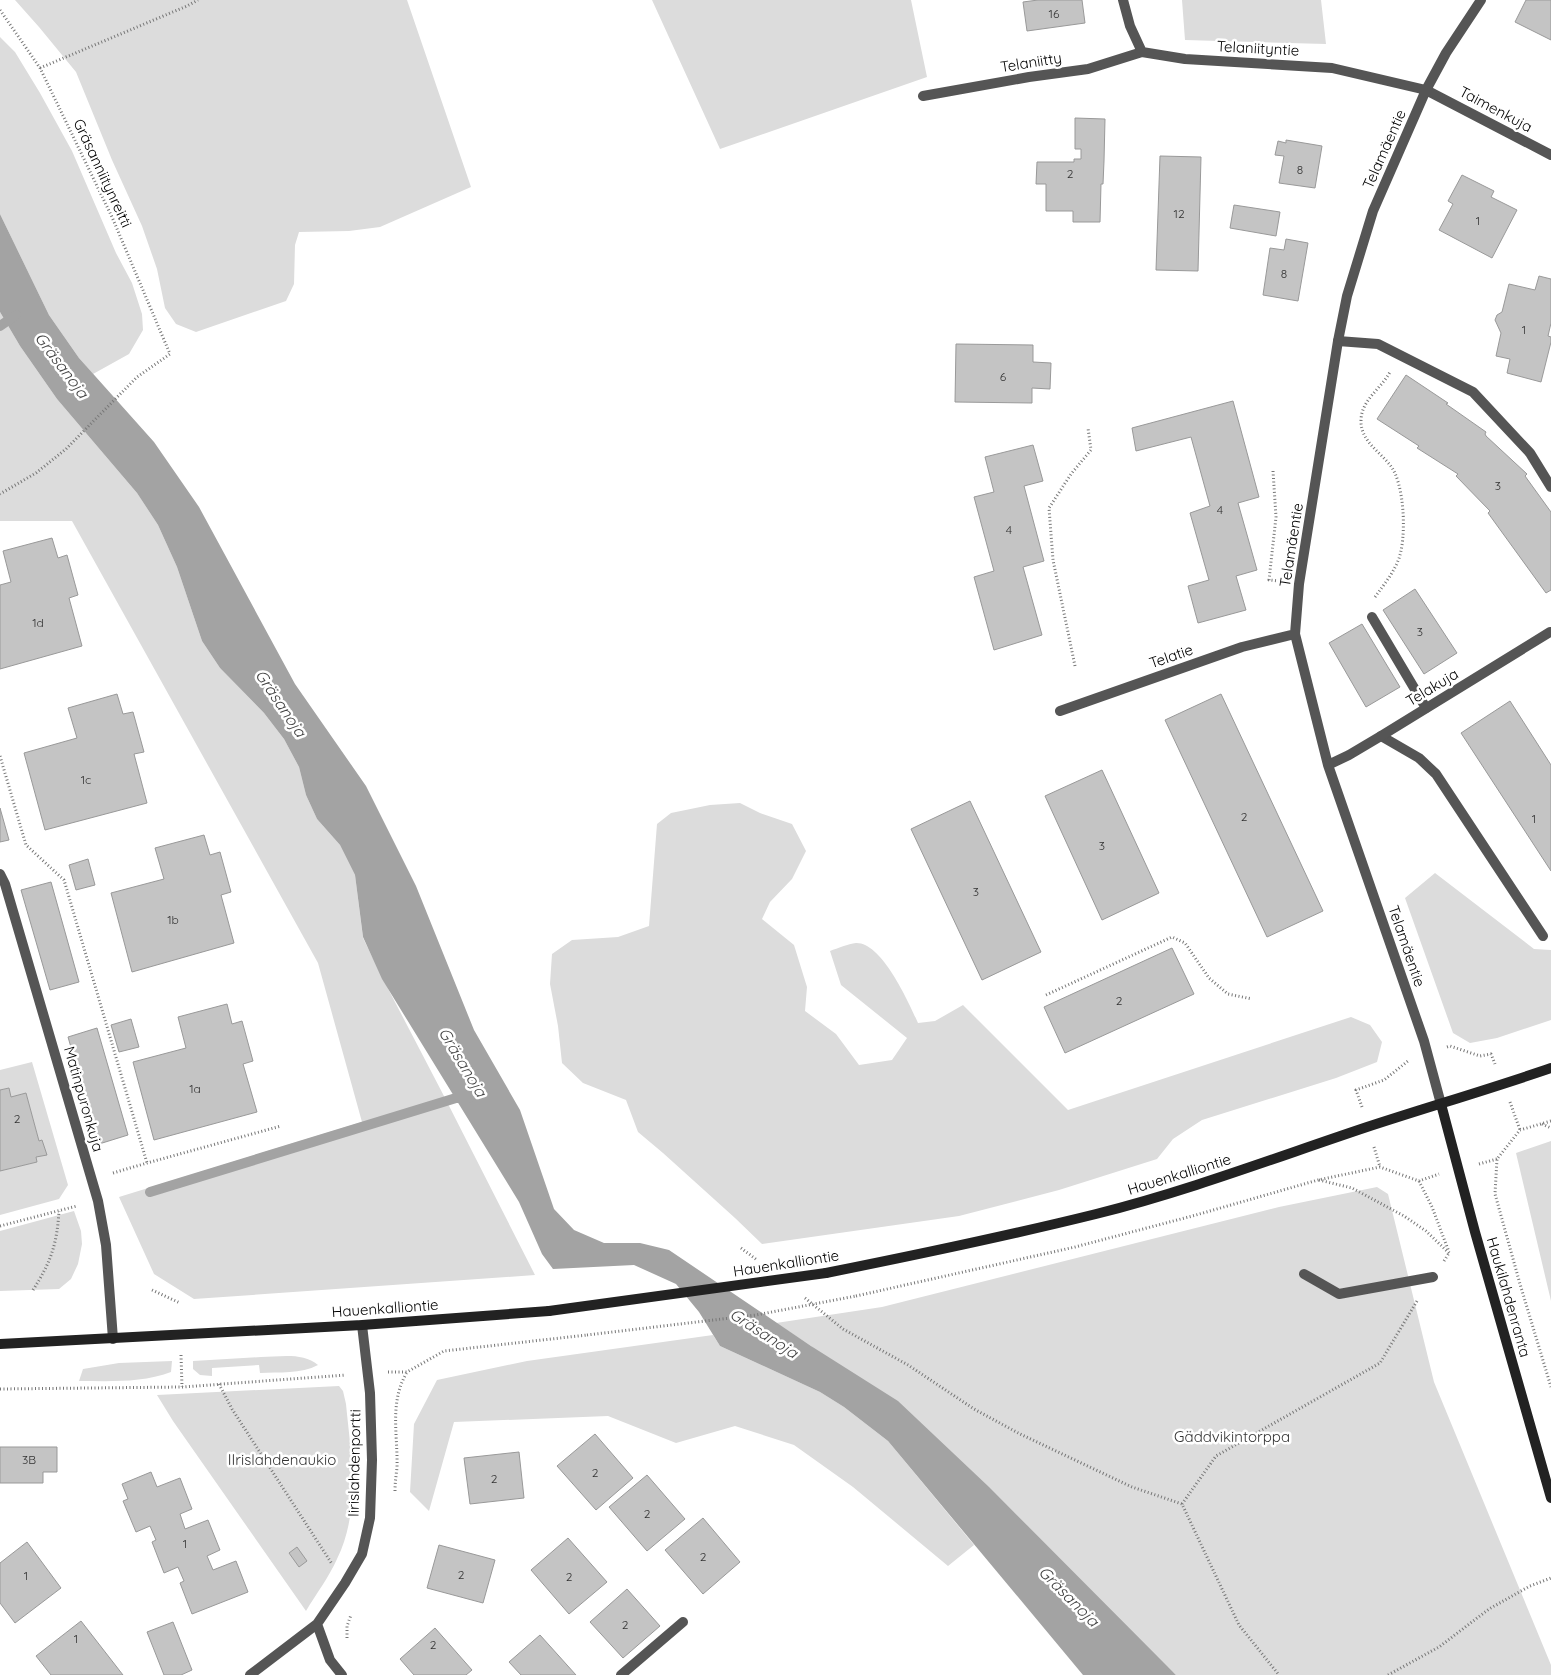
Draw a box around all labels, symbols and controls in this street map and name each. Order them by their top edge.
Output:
house number: 16 [1049,6,1060,21]
street label: Telaniityntie [1216,36,1300,60]
street label: Telaniitty [999,48,1063,76]
street label: Taimenkuja [1456,82,1536,136]
street label: Telamäentie [1358,106,1410,192]
street label: Gräsanniitynreitti [69,116,137,230]
house number: 8 [1297,162,1303,177]
house number: 2 [1067,166,1074,181]
house number: 12 [1173,206,1185,221]
house number: 1 [1476,213,1480,228]
house number: 8 [1281,266,1287,281]
house number: 1 [1522,322,1526,337]
water label: Gräsanoja [31,328,94,403]
house number: 6 [1000,369,1007,384]
house number: 3 [1495,478,1501,493]
house number: 4 [1217,502,1223,517]
street label: Telamäentie [1275,502,1307,588]
house number: 4 [1006,522,1012,537]
house number: 1d [32,615,44,630]
house number: 3 [1417,624,1423,639]
street label: Telatie [1147,640,1195,672]
street label: Telakuja [1402,664,1462,710]
water label: Gräsanoja [251,665,312,742]
house number: 1c [81,772,91,787]
house number: 2 [1241,809,1248,824]
house number: 1 [1532,811,1536,826]
house number: 3 [1099,838,1105,853]
house number: 3 [973,884,979,899]
street label: Telamäentie [1384,903,1430,989]
house number: 1b [167,912,179,927]
house number: 2 [1116,993,1123,1008]
water label: Gräsanoja [435,1024,492,1101]
street label: Matinpuronkuja [60,1044,108,1154]
house number: 1a [189,1081,201,1096]
house number: 2 [14,1111,21,1126]
street label: Hauenkalliontie [1125,1149,1233,1199]
street label: Haukilahdenranta [1483,1235,1535,1359]
street label: Hauenkalliontie [732,1245,840,1281]
street label: Hauenkalliontie [331,1295,439,1321]
water label: Gräsanoja [726,1304,803,1363]
street label: Iirislahdenportti [344,1409,364,1517]
park label: Gäddvikintorppa [1174,1427,1290,1446]
park label: IIrislahdenaukio [228,1450,336,1469]
house number: 3B [22,1452,36,1467]
house number: 2 [592,1465,599,1480]
house number: 2 [491,1471,498,1486]
house number: 2 [644,1506,651,1521]
house number: 1 [183,1536,187,1551]
house number: 2 [700,1549,707,1564]
water label: Gräsanoja [1035,1562,1104,1631]
house number: 2 [458,1567,465,1582]
house number: 1 [24,1568,28,1583]
house number: 2 [566,1569,573,1584]
house number: 2 [622,1617,629,1632]
house number: 1 [74,1631,78,1646]
house number: 2 [430,1637,437,1652]

